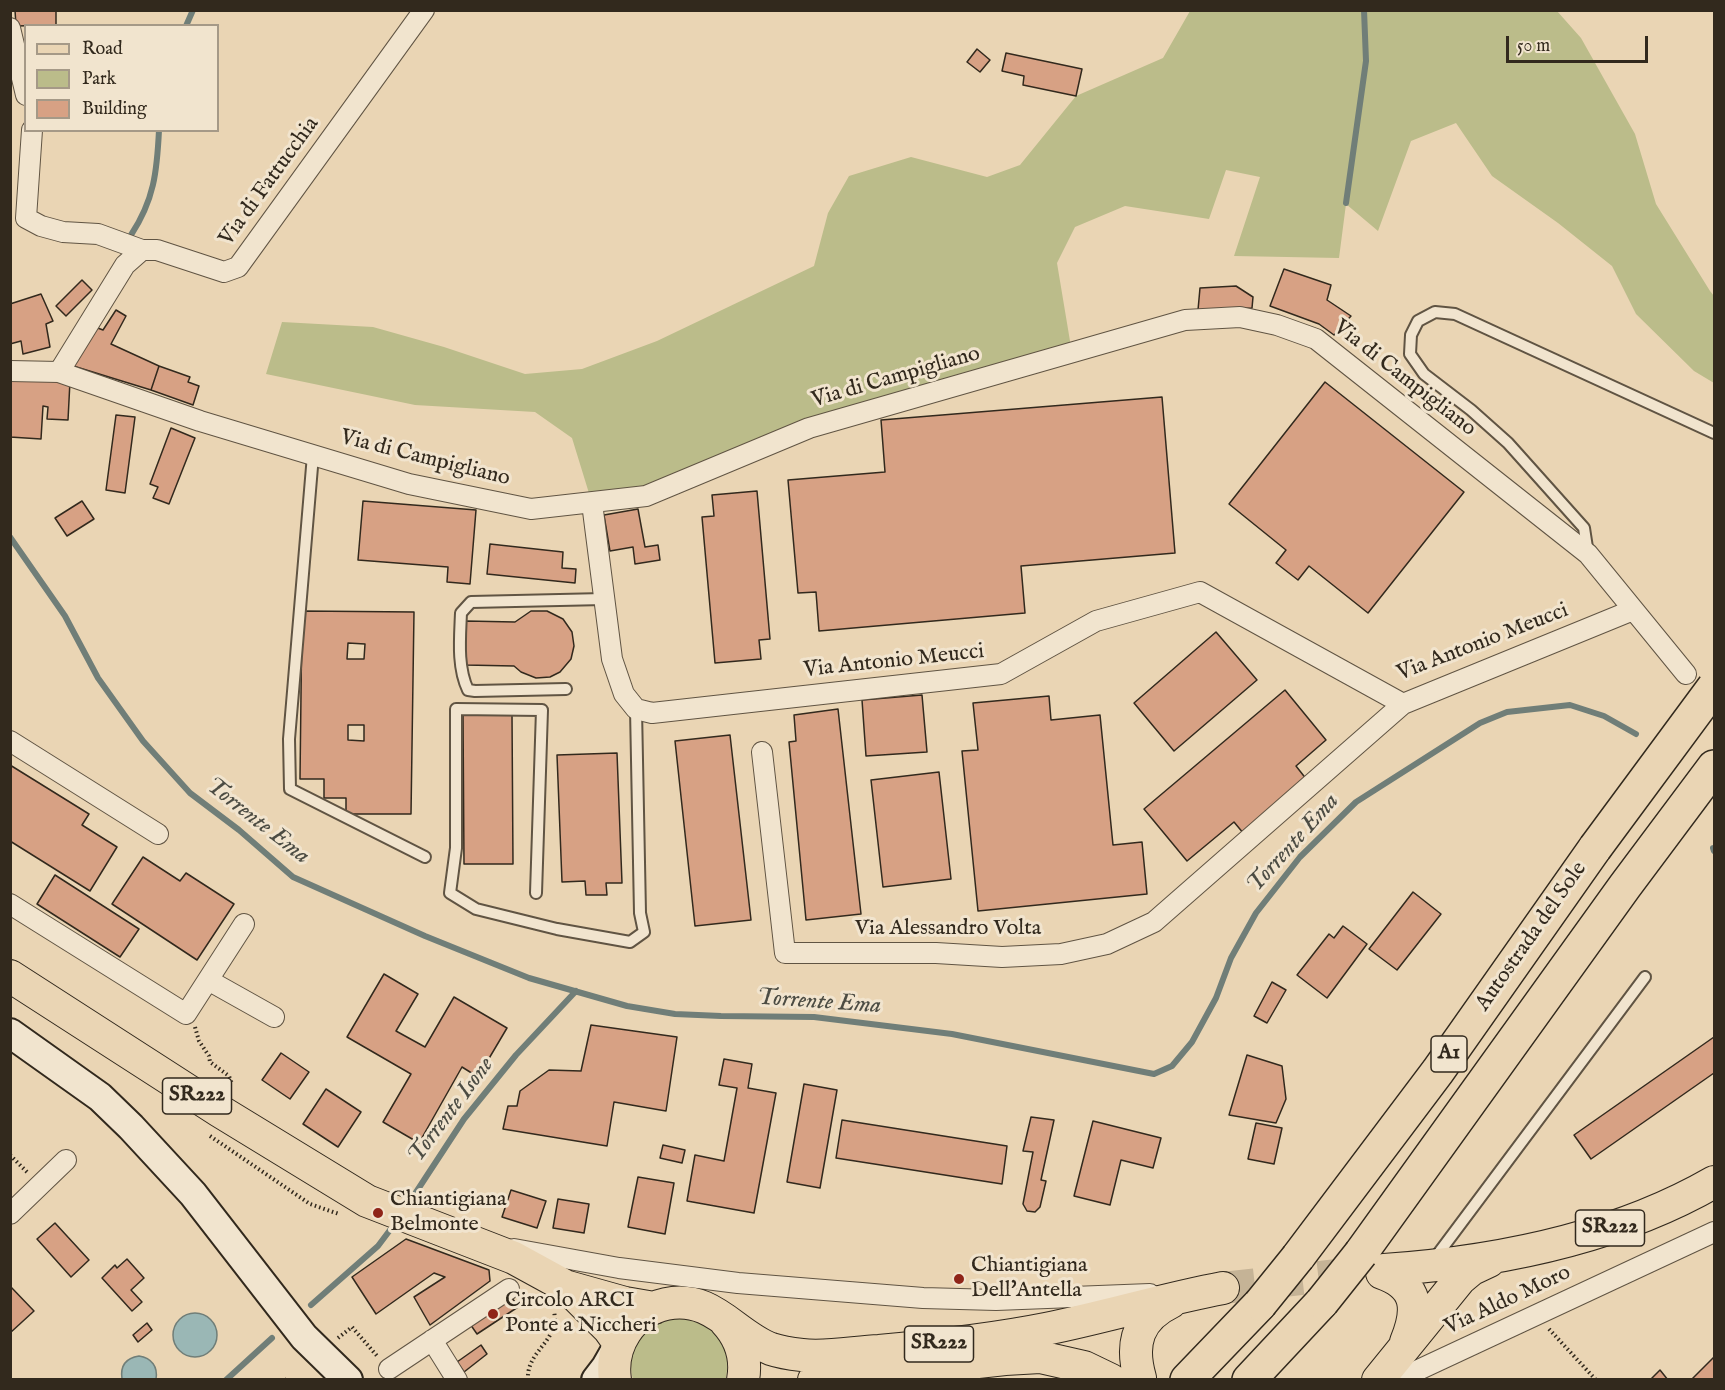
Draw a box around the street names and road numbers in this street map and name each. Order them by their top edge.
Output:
street label: Via di Fattucchia [214,112,326,252]
street label: Via di Campigliano [1327,315,1481,443]
street label: Via di Campigliano [809,341,983,415]
street label: Via di Campigliano [337,425,513,493]
street label: Via Antonio Meucci [1394,598,1572,688]
street label: Via Antonio Meucci [802,639,986,685]
street label: Autostrada del Sole [1471,857,1593,1017]
street label: Via Alessandro Volta [855,916,1041,942]
road number: A1 [1431,1036,1467,1072]
road number: SR222 [162,1078,232,1114]
road number: SR222 [1576,1210,1644,1246]
street label: Via Aldo Moro [1441,1260,1575,1342]
road number: SR222 [904,1326,974,1362]

